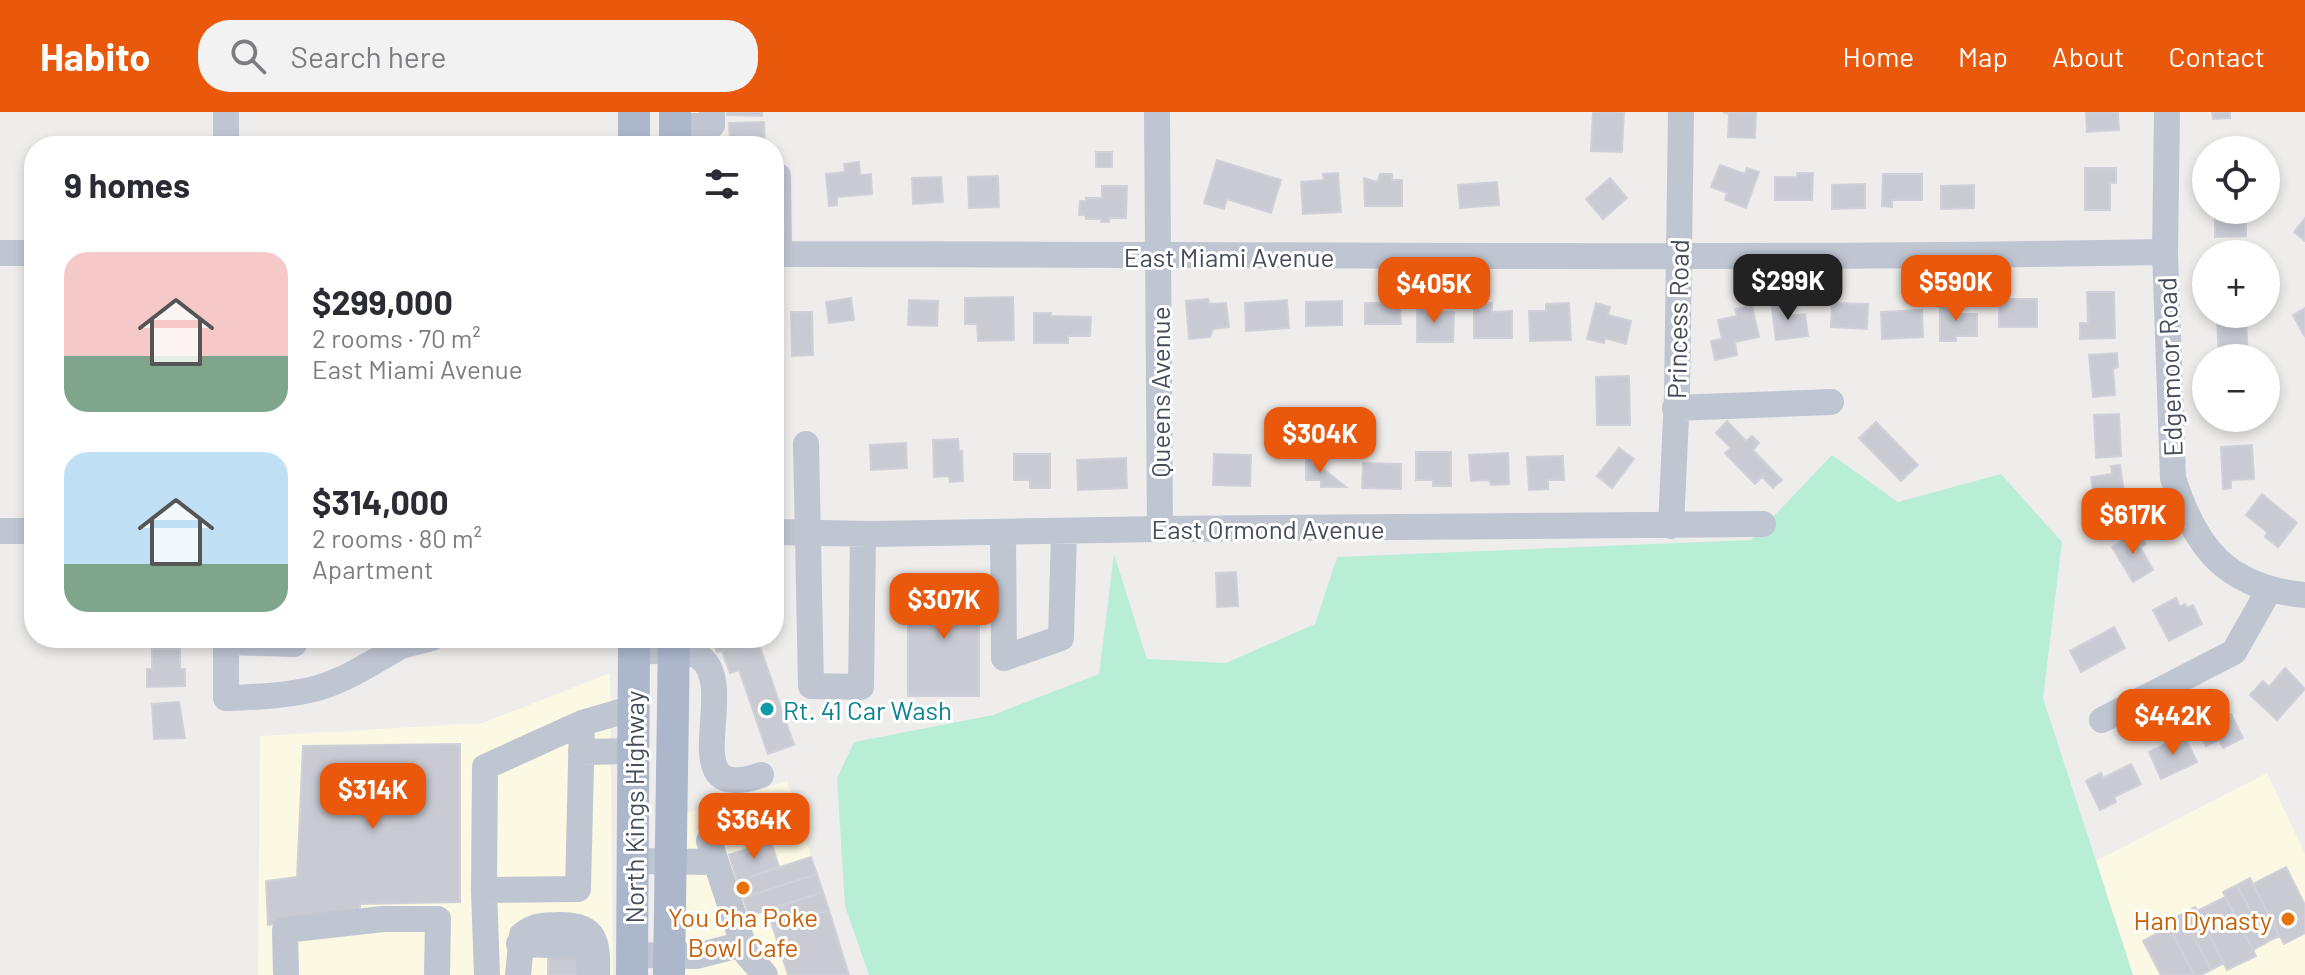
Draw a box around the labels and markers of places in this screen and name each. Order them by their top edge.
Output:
pin: $299K [1732,254,1844,322]
pin: $590K [1900,255,2012,323]
pin: $405K [1378,257,1490,325]
pin: $304K [1264,407,1376,475]
pin: $617K [2077,488,2189,556]
pin: $307K [888,573,1000,641]
pin: $442K [2117,689,2229,757]
place label: Rt. 41 Car Wash [783,694,952,725]
marker: Rt. 41 Car Wash [758,700,776,718]
pin: $314K [317,763,429,831]
pin: $364K [698,793,810,861]
marker: You Cha Poke Bowl Cafe [734,879,752,897]
place label: You Cha Poke Bowl Cafe [668,901,818,962]
place label: Han Dynasty [2133,904,2272,935]
marker: Han Dynasty [2279,910,2297,928]

